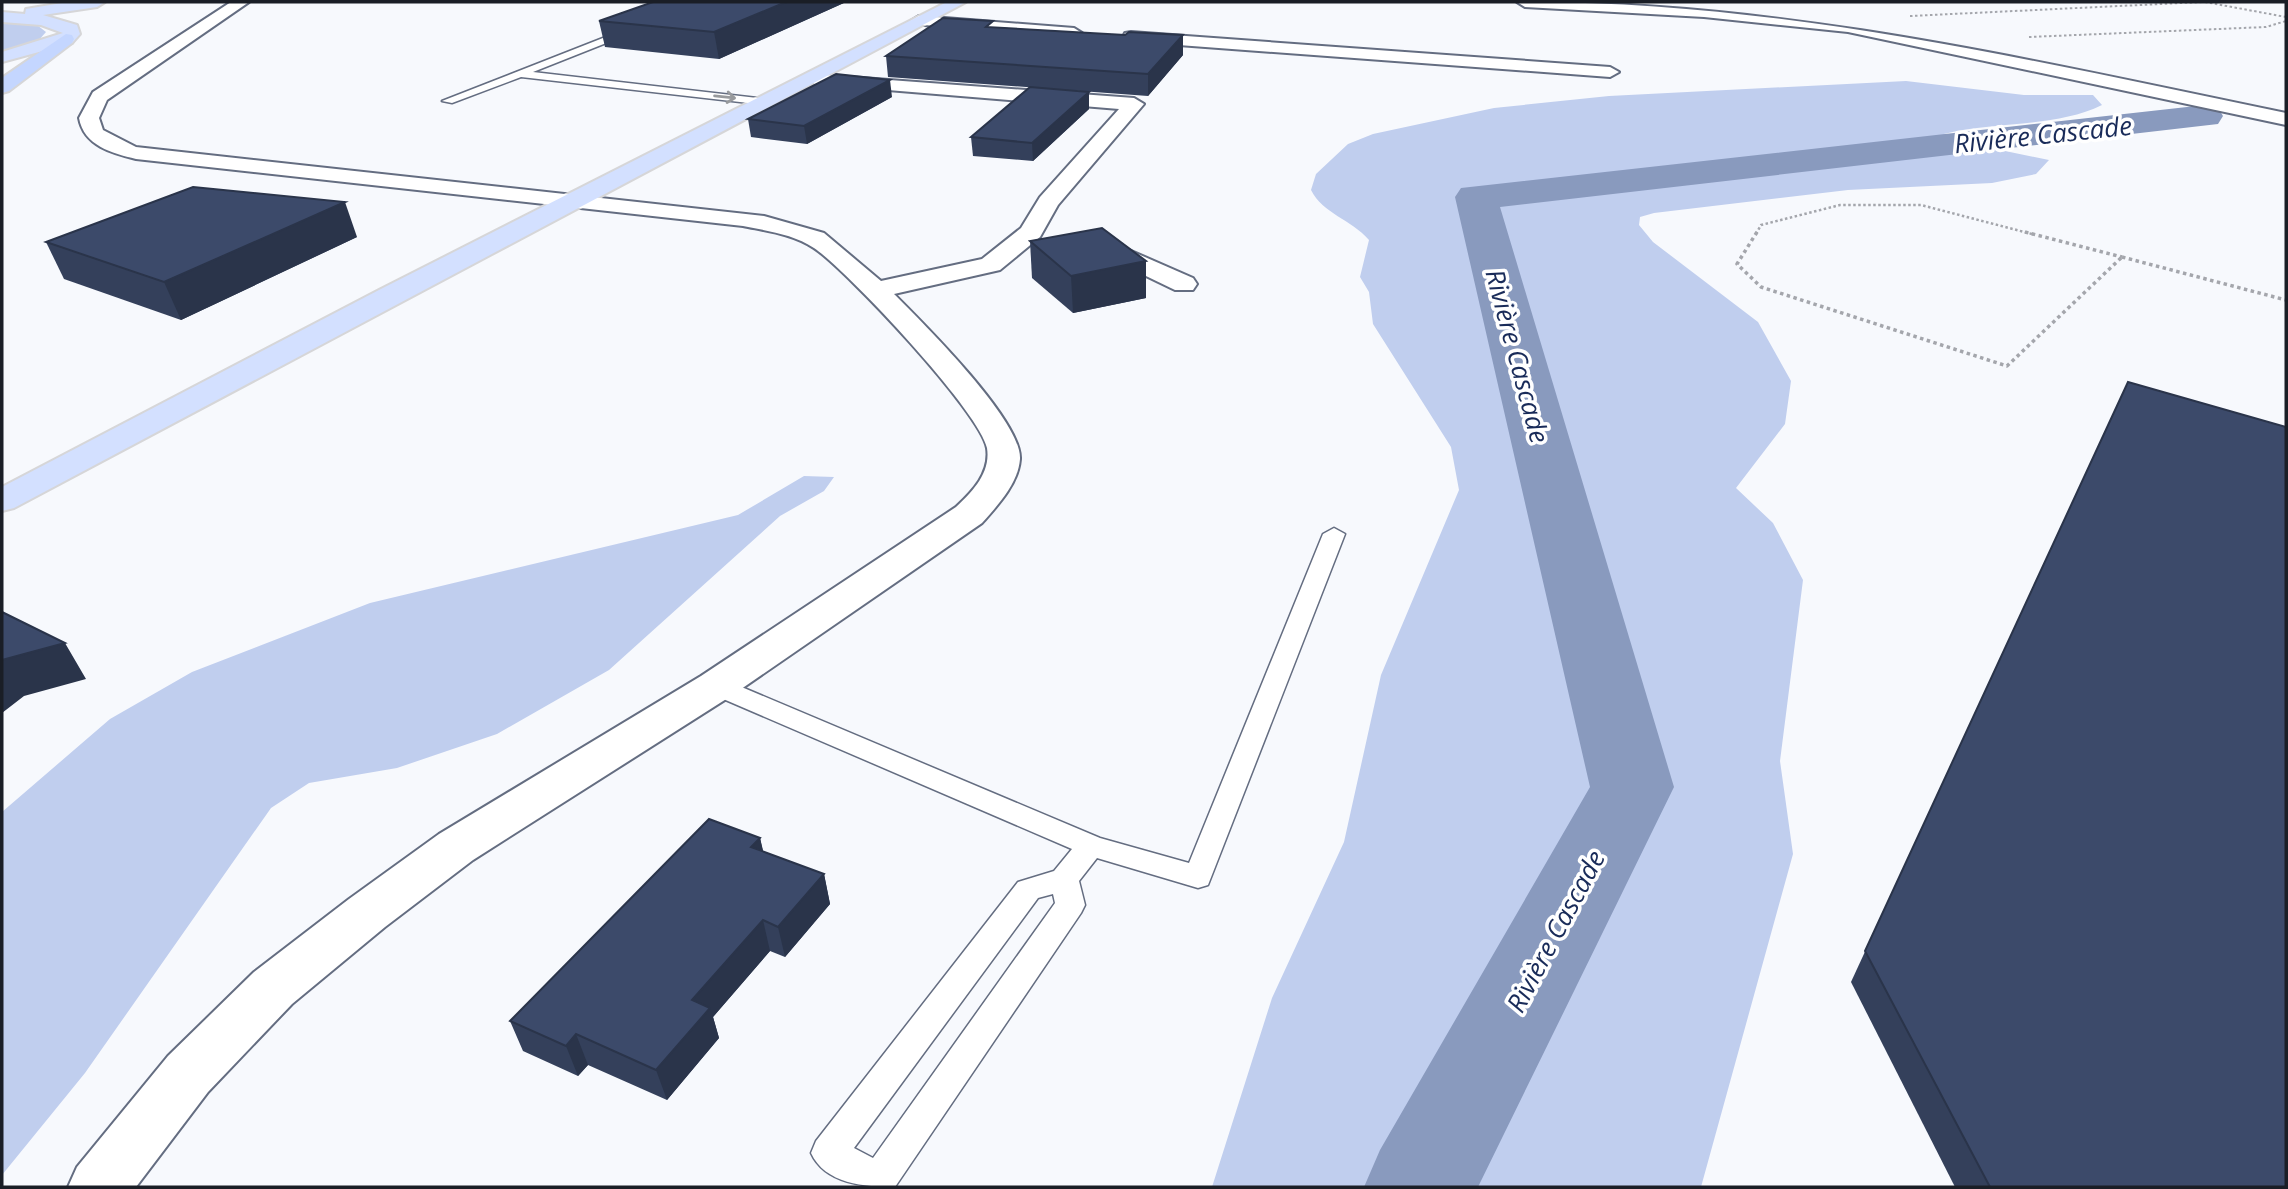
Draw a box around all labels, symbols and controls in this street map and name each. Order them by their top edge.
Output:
one-way arrow [714,91,736,104]
water label: Rivière Cascade [1952,107,2134,161]
water label: Rivière Cascade [1478,265,1559,447]
water label: Rivière Cascade [1497,844,1613,1018]

